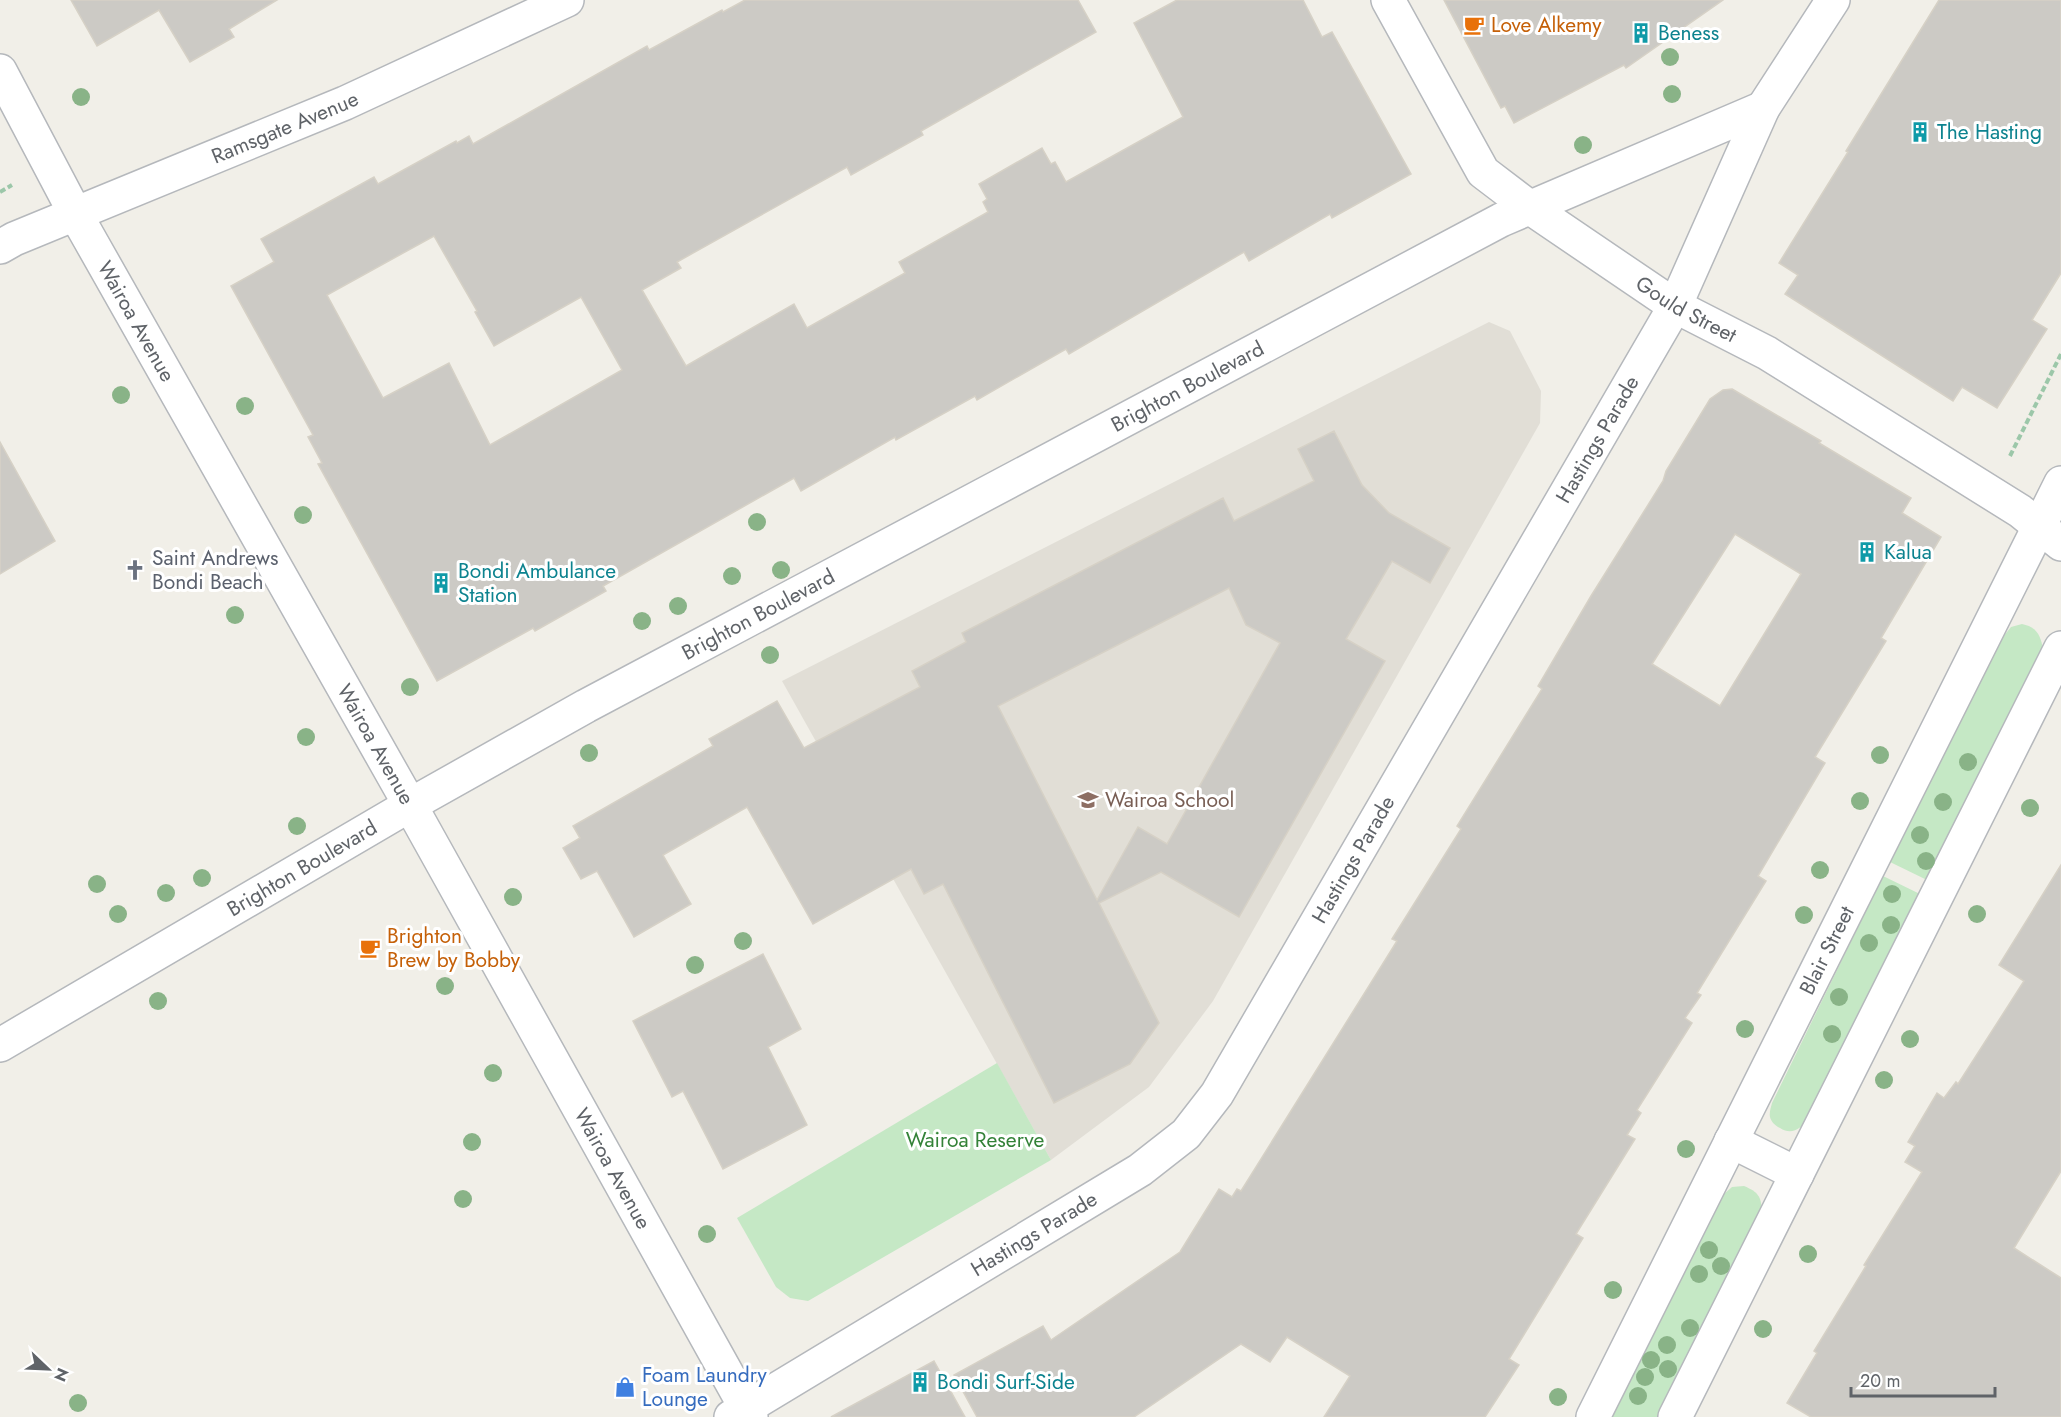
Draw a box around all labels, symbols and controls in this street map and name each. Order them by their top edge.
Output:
place label: Love Alkemy [1491,10,1602,40]
cafe icon: Love Alkemy [1462,13,1486,37]
place label: Beness [1658,18,1719,48]
building icon: Beness [1629,21,1653,45]
street label: Ramsgate Avenue [207,84,364,171]
place label: The Hasting [1937,117,2042,147]
building icon: The Hasting [1908,120,1932,144]
street label: Wairoa Avenue [90,255,182,387]
street label: Gould Street [1630,268,1742,350]
street label: Brighton Boulevard [1106,334,1269,440]
street label: Hastings Parade [1549,370,1646,509]
place label: Kalua [1884,537,1932,567]
building icon: Kalua [1855,540,1879,564]
place label: Saint Andrews Bondi Beach [152,543,278,597]
place label: Bondi Ambulance Station [458,556,616,610]
church icon: Saint Andrews Bondi Beach [123,558,147,582]
street label: Brighton Boulevard [676,562,840,668]
building icon: Bondi Ambulance Station [429,571,453,595]
street label: Wairoa Avenue [329,678,422,810]
place label: Wairoa School [1105,785,1234,815]
school or university icon: Wairoa School [1076,788,1100,812]
street label: Hastings Parade [1304,790,1402,929]
street label: Brighton Boulevard [221,812,383,924]
street label: Blair Street [1792,901,1862,1000]
place label: Brighton Brew by Bobby [387,921,521,975]
cafe icon: Brighton Brew by Bobby [358,936,382,960]
street label: Wairoa Avenue [567,1103,659,1235]
park label: Wairoa Reserve [906,1125,1044,1155]
street label: Hastings Parade [965,1184,1103,1284]
north arrow [18,1339,78,1399]
place label: Foam Laundry Lounge [642,1360,768,1414]
scale bar [1851,1360,1995,1398]
text: N [48,1364,74,1385]
place label: Bondi Surf-Side [937,1367,1075,1397]
text: 20 m [1860,1368,1900,1394]
building icon: Bondi Surf-Side [908,1370,932,1394]
shop icon: Foam Laundry Lounge [613,1375,637,1399]

